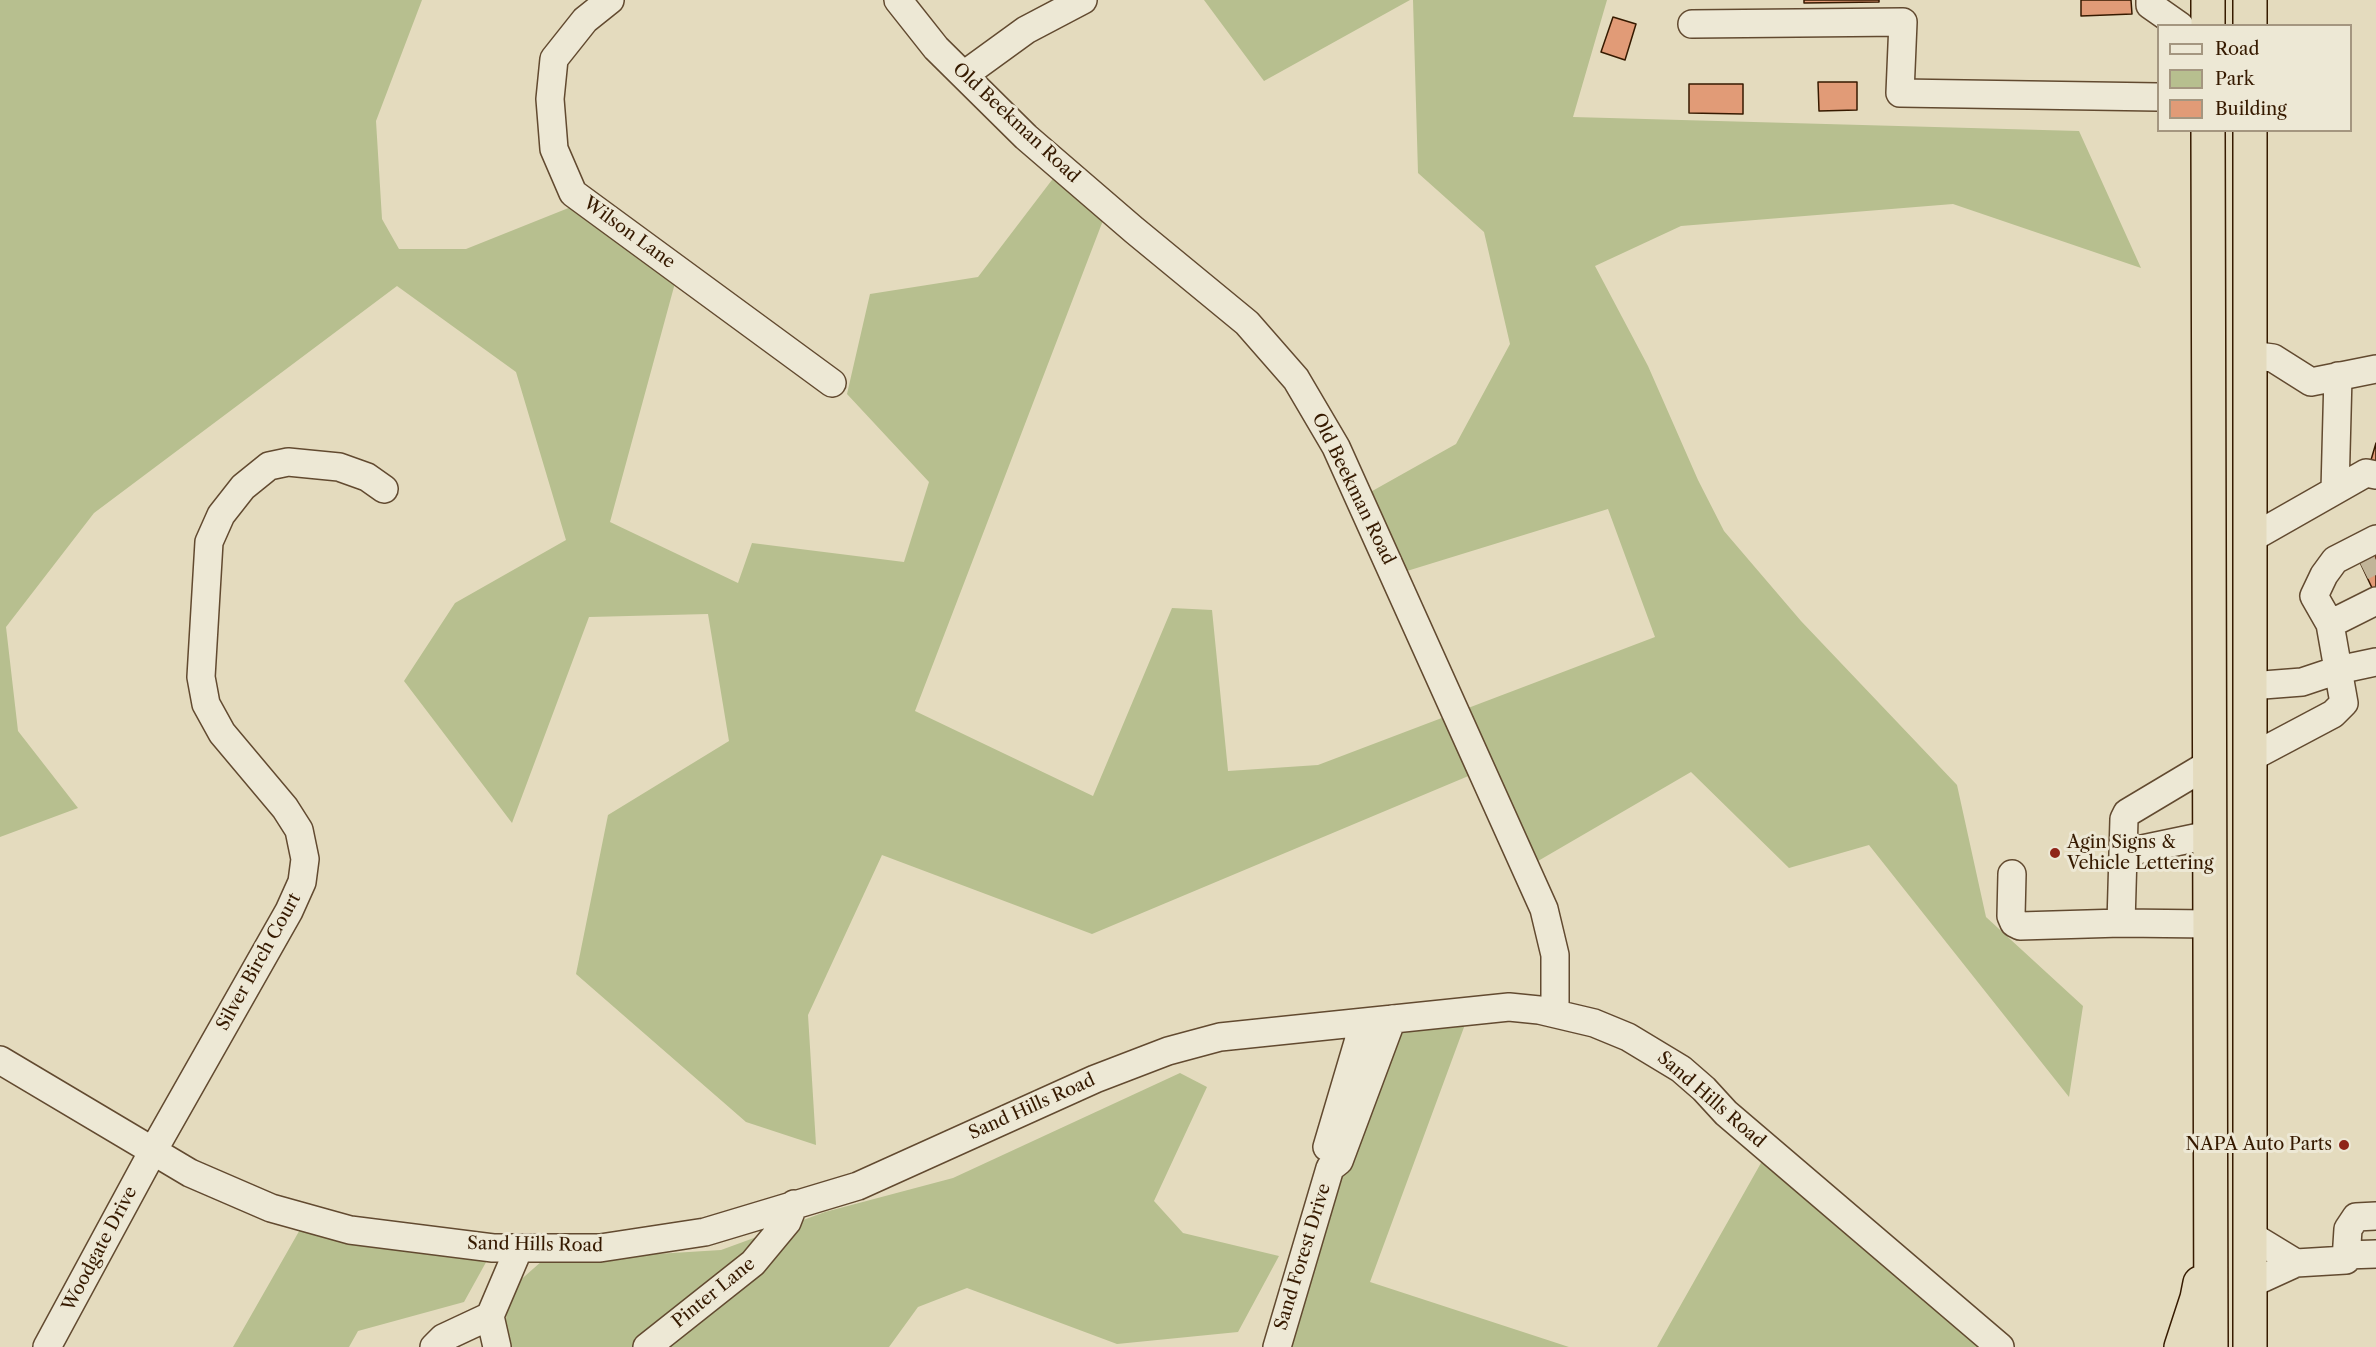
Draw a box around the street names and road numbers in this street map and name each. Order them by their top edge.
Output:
street label: Old Beekman Road [948,59,1084,187]
street label: Wilson Lane [579,192,679,274]
street label: Old Beekman Road [1307,410,1399,568]
street label: Silver Birch Court [212,889,306,1035]
street label: Sand Hills Road [1653,1047,1769,1153]
street label: Sand Hills Road [966,1069,1098,1145]
street label: Sand Forest Drive [1270,1181,1336,1333]
street label: Woodgate Drive [58,1183,142,1315]
street label: Sand Hills Road [467,1233,603,1257]
street label: Pinter Lane [668,1253,760,1333]

